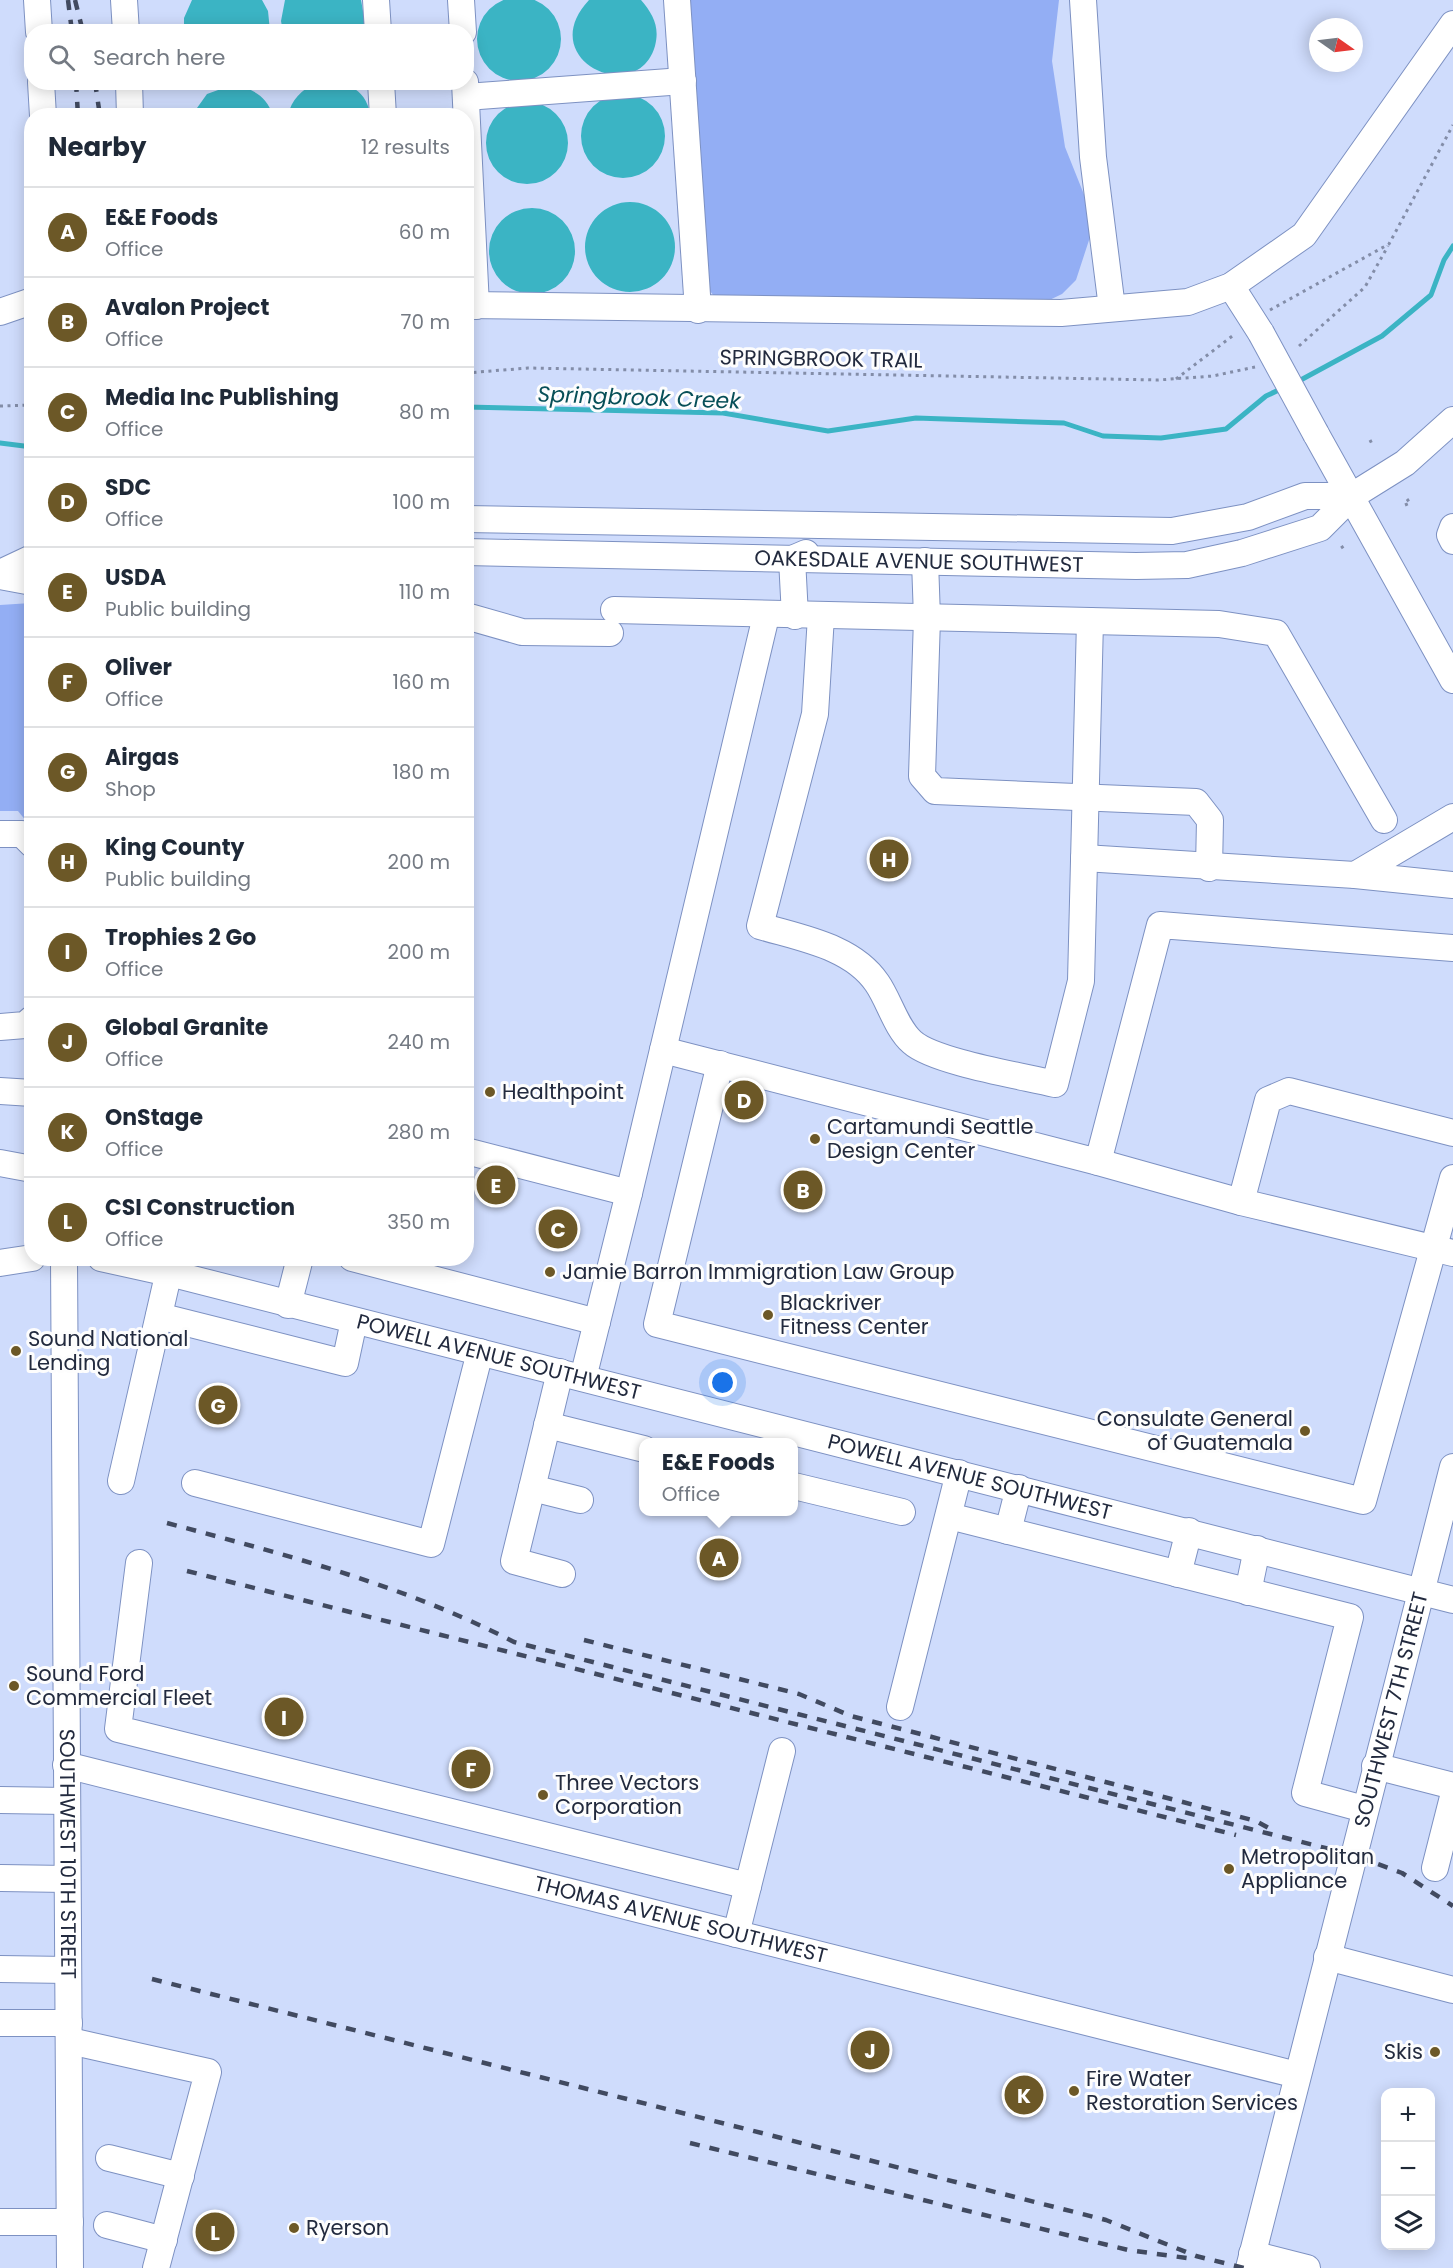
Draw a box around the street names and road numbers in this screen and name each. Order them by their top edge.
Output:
street label: SPRINGBROOK TRAIL [719,342,923,375]
street label: OAKESDALE AVENUE SOUTHWEST [754,543,1084,579]
street label: POWELL AVENUE SOUTHWEST [354,1306,644,1407]
street label: POWELL AVENUE SOUTHWEST [825,1426,1115,1527]
street label: SOUTHWEST 7TH STREET [1347,1589,1435,1831]
street label: SOUTHWEST 10TH STREET [53,1729,83,1979]
street label: THOMAS AVENUE SOUTHWEST [531,1869,830,1970]

